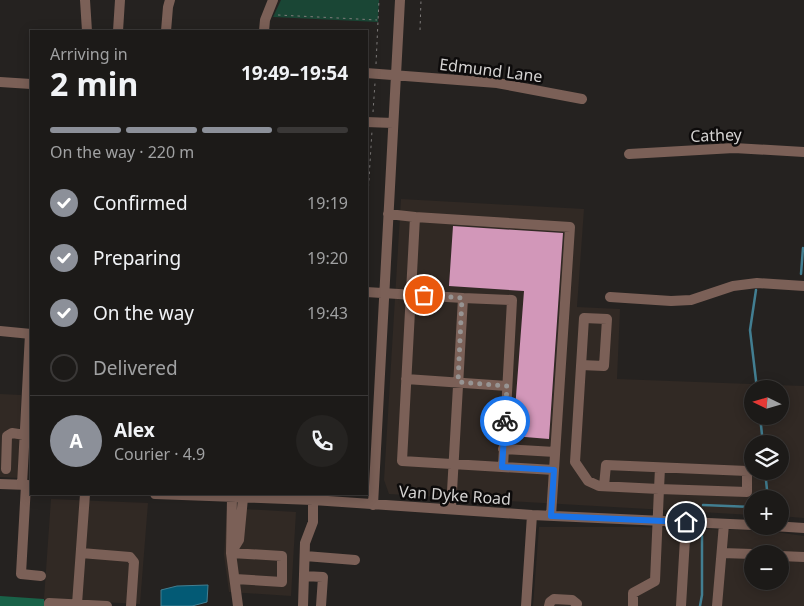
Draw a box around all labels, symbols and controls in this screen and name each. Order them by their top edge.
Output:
text: Arriving in [50,43,128,65]
street label: Edmund Lane [438,53,544,87]
text: 19:49–19:54 [241,60,348,86]
text: 2 min [50,62,138,105]
street label: Cathey [690,123,743,147]
text: On the way · 220 m [50,141,194,163]
icon: check [50,189,78,217]
text: Confirmed [93,190,188,216]
text: 19:19 [307,192,348,214]
icon: check [50,244,78,272]
text: Preparing [93,245,181,271]
text: 19:20 [307,247,348,269]
pin [403,274,445,316]
icon: bag [410,281,438,309]
icon: check [50,299,78,327]
text: On the way [93,300,194,326]
text: 19:43 [307,302,348,324]
text: Delivered [93,355,178,381]
north arrow [744,380,789,425]
map controls [744,380,789,590]
courier [480,396,530,446]
icon: bike [491,407,519,435]
button: phone [296,415,348,467]
text: Alex [114,417,155,443]
text: A [69,428,83,454]
button: layers [744,435,789,480]
text: Courier · 4.9 [114,443,205,465]
street label: Van Dyke Road [398,480,512,510]
button: + [744,490,789,535]
pin [665,501,707,543]
icon: home [672,508,700,536]
button: − [744,545,789,590]

